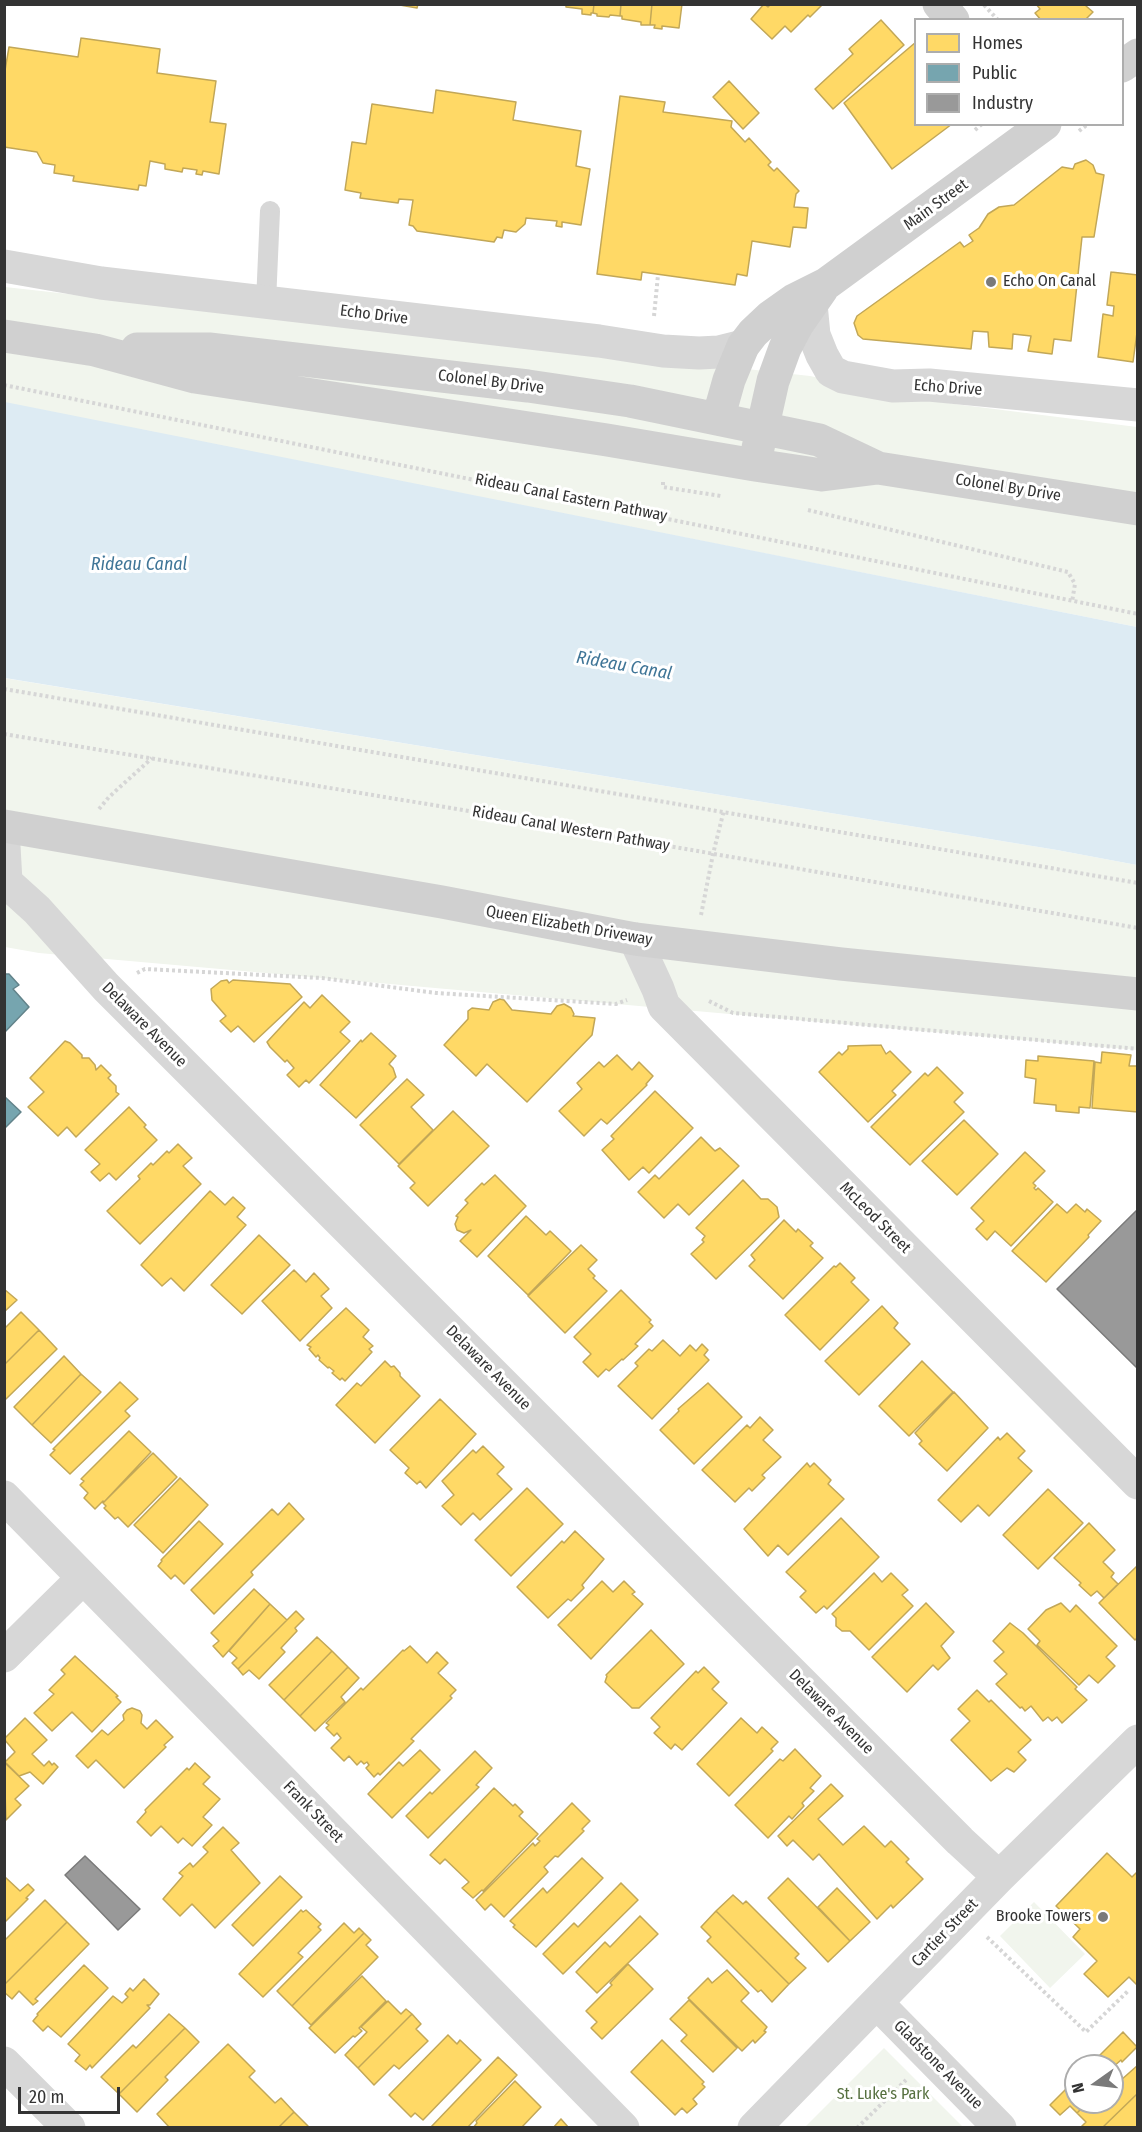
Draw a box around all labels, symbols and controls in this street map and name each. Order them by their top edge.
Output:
legend [914,18,1124,126]
text: Homes [972,32,1023,54]
text: Public [972,62,1017,84]
text: Industry [972,92,1033,114]
street label: Main Street [900,175,972,235]
place label: Echo On Canal [1003,272,1096,292]
marker: Echo On Canal [984,275,998,289]
street label: Echo Drive [339,301,409,329]
street label: Colonel By Drive [437,366,545,398]
street label: Echo Drive [913,376,983,400]
street label: Rideau Canal Eastern Pathway [473,470,669,526]
street label: Colonel By Drive [954,470,1062,506]
water label: Rideau Canal [91,554,187,576]
water label: Rideau Canal [575,647,673,685]
street label: Rideau Canal Western Pathway [471,802,671,856]
street label: Queen Elizabeth Driveway [484,902,654,950]
street label: Delaware Avenue [98,979,190,1071]
street label: McLeod Street [835,1178,915,1258]
street label: Delaware Avenue [442,1322,534,1414]
street label: Delaware Avenue [785,1666,877,1758]
street label: Frank Street [279,1777,347,1847]
street label: Cartier Street [908,1895,982,1971]
place label: Brooke Towers [996,1907,1091,1927]
marker: Brooke Towers [1096,1910,1110,1924]
street label: Gladstone Avenue [889,2016,987,2114]
north arrow [1064,2054,1124,2114]
scale bar [21,2075,123,2113]
text: N [1068,2081,1088,2095]
park label: St. Luke's Park [837,2085,929,2105]
text: 20 m [29,2086,64,2108]

